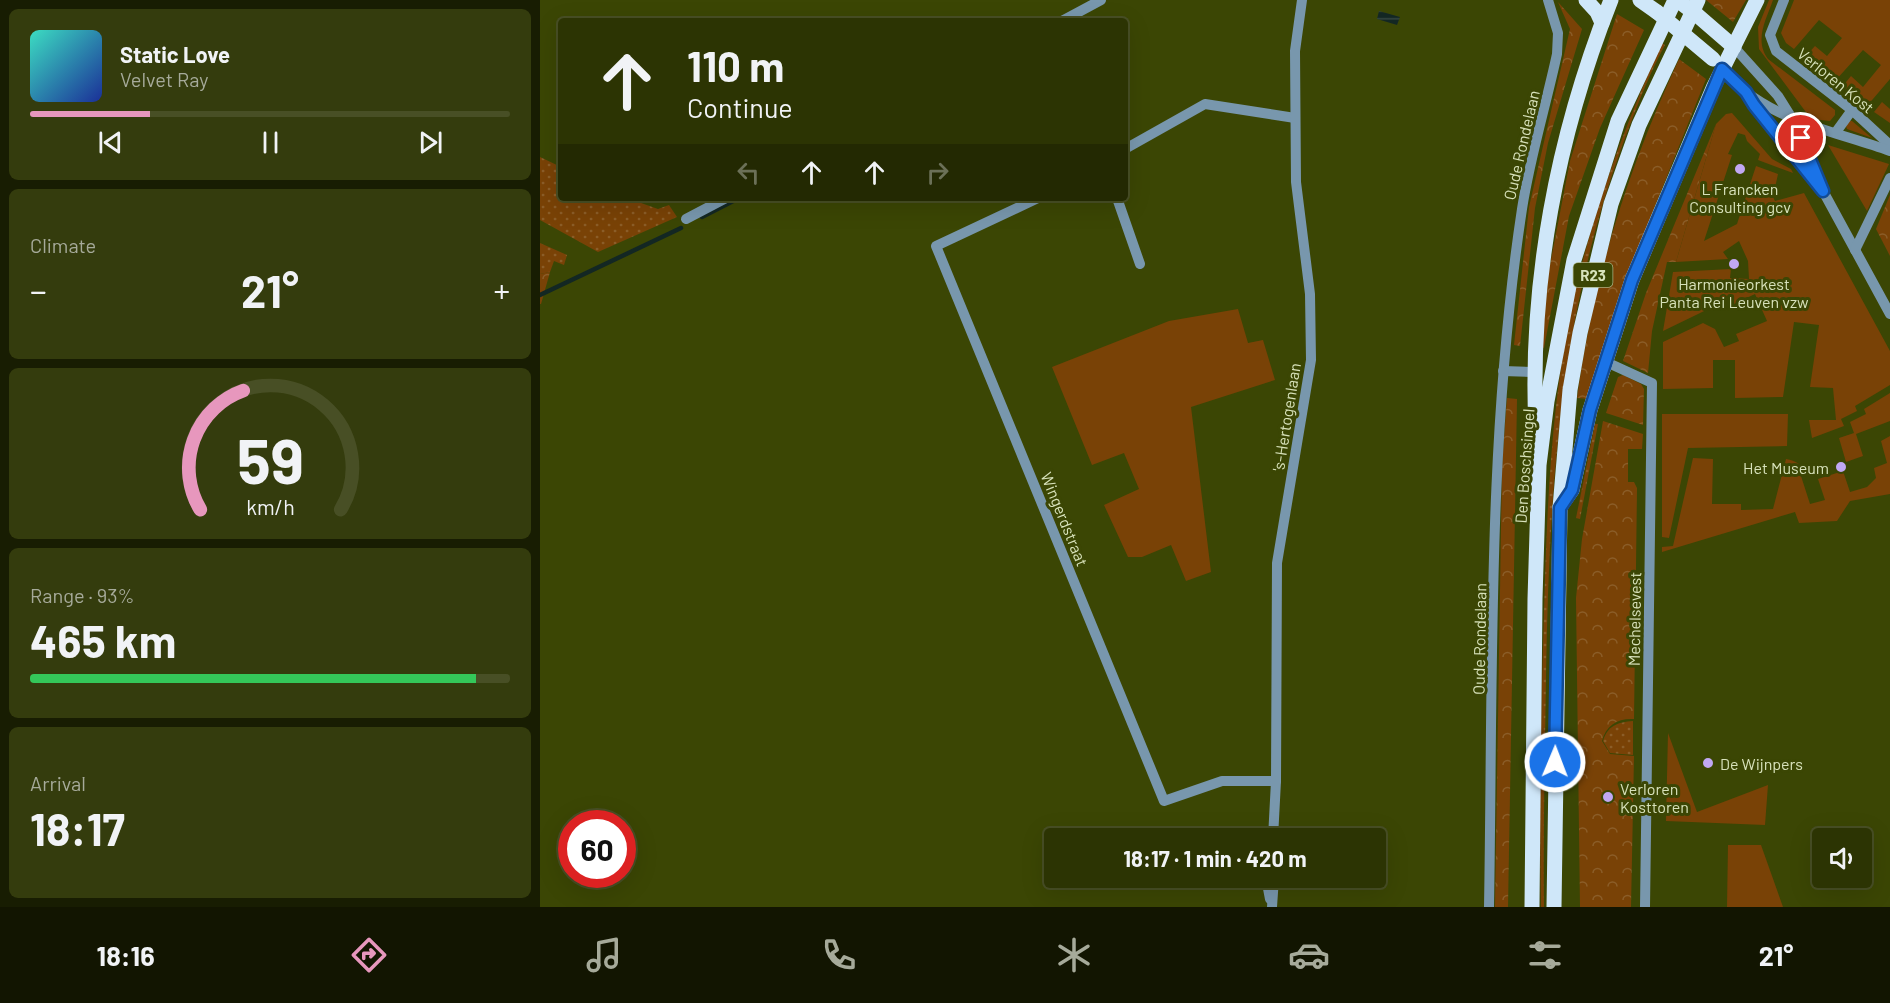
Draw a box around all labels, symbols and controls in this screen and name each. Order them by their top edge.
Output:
text: 110 m [687,40,784,90]
text: Static Love [120,41,230,67]
icon: ahead [588,42,666,120]
street label: Verloren Kost [1794,43,1878,117]
text: Velvet Ray [120,67,209,91]
street label: Oude Rondelaan [1499,88,1543,202]
text: Continue [687,91,793,123]
pin [1775,112,1826,163]
icon: arrive [1784,121,1817,154]
icon: previous [94,126,127,159]
icon: pause [254,126,287,159]
icon: next [414,126,447,159]
icon: left [732,156,765,189]
icon: ahead [795,156,828,189]
icon: ahead [858,156,891,189]
icon: right [921,156,954,189]
marker: L Francken Consulting gcv [1733,162,1747,176]
place label: L Francken Consulting gcv [1689,179,1791,216]
text: Climate [30,233,96,257]
marker: Harmonieorkest Panta Rei Leuven vzw [1727,257,1741,271]
text: 21° [241,263,299,317]
road number: R23 [1574,263,1612,287]
text: − [30,270,47,310]
text: + [494,270,510,310]
place label: Harmonieorkest Panta Rei Leuven vzw [1659,274,1809,311]
street label: 's-Hertogenlaan [1268,361,1304,473]
street label: Den Boschsingel [1511,408,1537,524]
text: 59 [237,423,303,497]
place label: Het Museum [1743,458,1829,477]
marker: Het Museum [1834,460,1848,474]
street label: Wingerdstraat [1038,469,1092,569]
text: km/h [246,495,294,520]
street label: Mechelsevest [1624,572,1644,666]
text: Range · 93% [30,583,134,607]
street label: Oude Rondelaan [1469,583,1489,695]
text: 465 km [30,613,176,667]
position arrow [1523,730,1587,794]
place label: De Wijnpers [1720,754,1803,773]
marker: De Wijnpers [1701,756,1715,770]
text: Arrival [30,771,86,795]
place label: Verloren Kosttoren [1620,779,1689,816]
marker: Verloren Kosttoren [1601,790,1615,804]
text: 18:17 [30,801,125,855]
speed limit sign: 60 [558,810,636,888]
map controls [1812,828,1872,888]
button: sound [1812,828,1872,888]
text: 18:17 · 1 min · 420 m [1123,845,1307,871]
icon: directions [348,934,390,976]
icon: music [583,934,625,976]
icon: phone [818,934,860,976]
icon: climate [1053,934,1095,976]
icon: car [1288,934,1330,976]
icon: filters [1524,934,1566,976]
text: 18:16 [97,939,155,971]
text: 21° [1759,939,1793,971]

